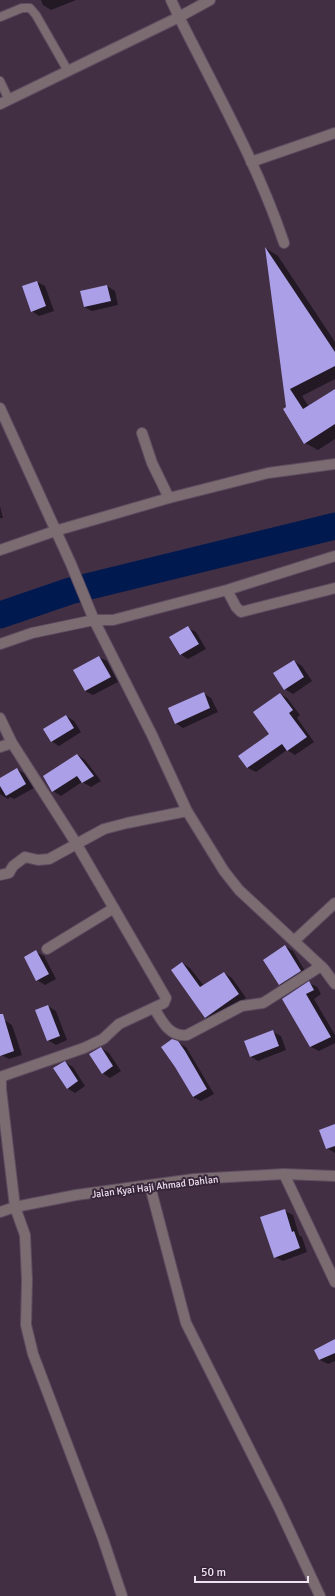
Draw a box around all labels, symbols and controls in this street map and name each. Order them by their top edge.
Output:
street label: Jalan Kyai Haji Ahmad Dahlan [91,1173,219,1201]
scale bar [195,1558,308,1584]
text: 50 m [201,1565,226,1580]

